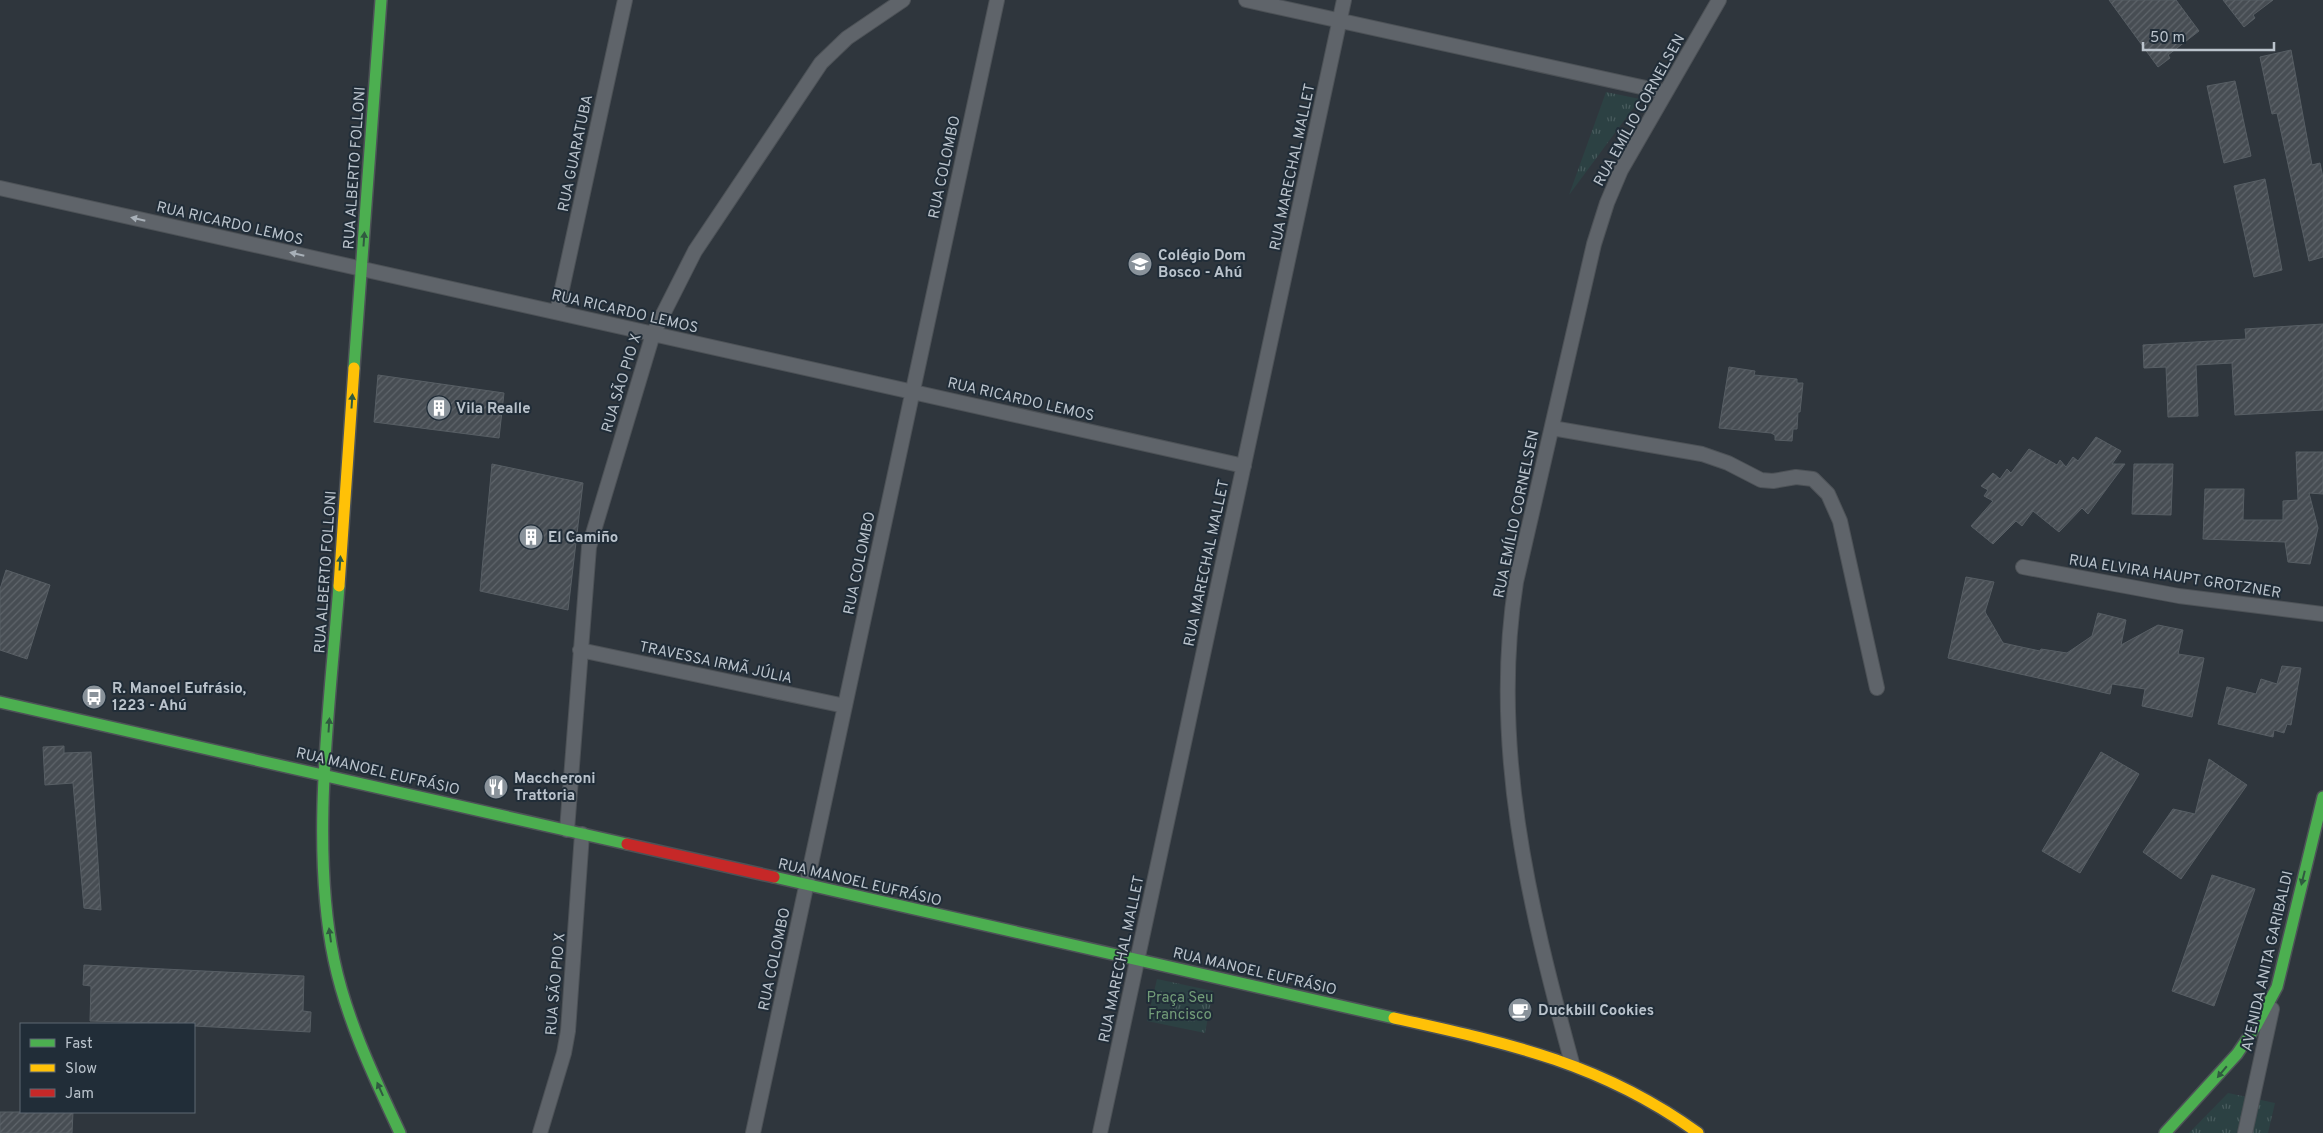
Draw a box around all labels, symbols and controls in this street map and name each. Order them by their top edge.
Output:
scale bar [2143,20,2274,52]
text: 50 m [2150,29,2185,48]
street label: RUA EMÍLIO CORNELSEN [1590,31,1690,190]
street label: RUA MARECHAL MALLET [1266,82,1320,253]
street label: RUA ALBERTO FOLLONI [340,86,371,250]
street label: RUA GUARATUBA [555,93,598,214]
street label: RUA COLOMBO [925,114,966,221]
street label: RUA RICARDO LEMOS [154,198,305,251]
one-way arrow [131,215,146,223]
one-way arrow [360,231,368,247]
place label: Colégio Dom Bosco - Ahú [1158,247,1246,283]
one-way arrow [288,250,304,258]
school or university icon: Colégio Dom Bosco - Ahú [1127,251,1153,277]
street label: RUA RICARDO LEMOS [549,286,700,339]
street label: RUA SÃO PIO X [597,331,647,435]
street label: RUA RICARDO LEMOS [945,374,1096,427]
one-way arrow [348,393,356,409]
building icon: Vila Realle [426,395,452,421]
place label: Vila Realle [456,400,531,419]
street label: RUA EMÍLIO CORNELSEN [1489,428,1545,600]
street label: RUA MARECHAL MALLET [1180,478,1234,649]
street label: RUA ALBERTO FOLLONI [311,490,342,654]
street label: RUA COLOMBO [840,510,881,617]
building icon: El Camiño [518,524,544,550]
place label: El Camiño [548,529,618,548]
street label: RUA ELVIRA HAUPT GROTZNER [2067,551,2282,604]
one-way arrow [337,555,345,571]
street label: TRAVESSA IRMÃ JÚLIA [637,636,794,689]
place label: R. Manoel Eufrásio, 1223 - Ahú [112,680,247,716]
bus stop icon: R. Manoel Eufrásio, 1223 - Ahú [81,684,107,710]
one-way arrow [325,717,333,733]
street label: RUA MANOEL EUFRÁSIO [294,743,462,801]
place label: Maccheroni Trattoria [514,770,596,806]
restaurant icon: Maccheroni Trattoria [483,774,509,800]
street label: RUA MANOEL EUFRÁSIO [776,854,944,912]
street label: AVENIDA ANITA GARIBALDI [2238,869,2299,1054]
one-way arrow [2299,870,2307,885]
street label: RUA MARECHAL MALLET [1095,874,1149,1045]
street label: RUA COLOMBO [755,906,796,1013]
one-way arrow [325,926,333,942]
street label: RUA SÃO PIO X [542,932,570,1036]
street label: RUA MANOEL EUFRÁSIO [1171,943,1339,1001]
park label: Praça Seu Francisco [1146,989,1214,1025]
cafe icon: Duckbill Cookies [1507,997,1533,1023]
place label: Duckbill Cookies [1538,1002,1654,1021]
legend [20,1023,195,1113]
text: Fast [65,1035,93,1054]
text: Slow [65,1060,97,1079]
one-way arrow [2216,1066,2228,1078]
one-way arrow [375,1082,383,1096]
text: Jam [65,1085,94,1104]

